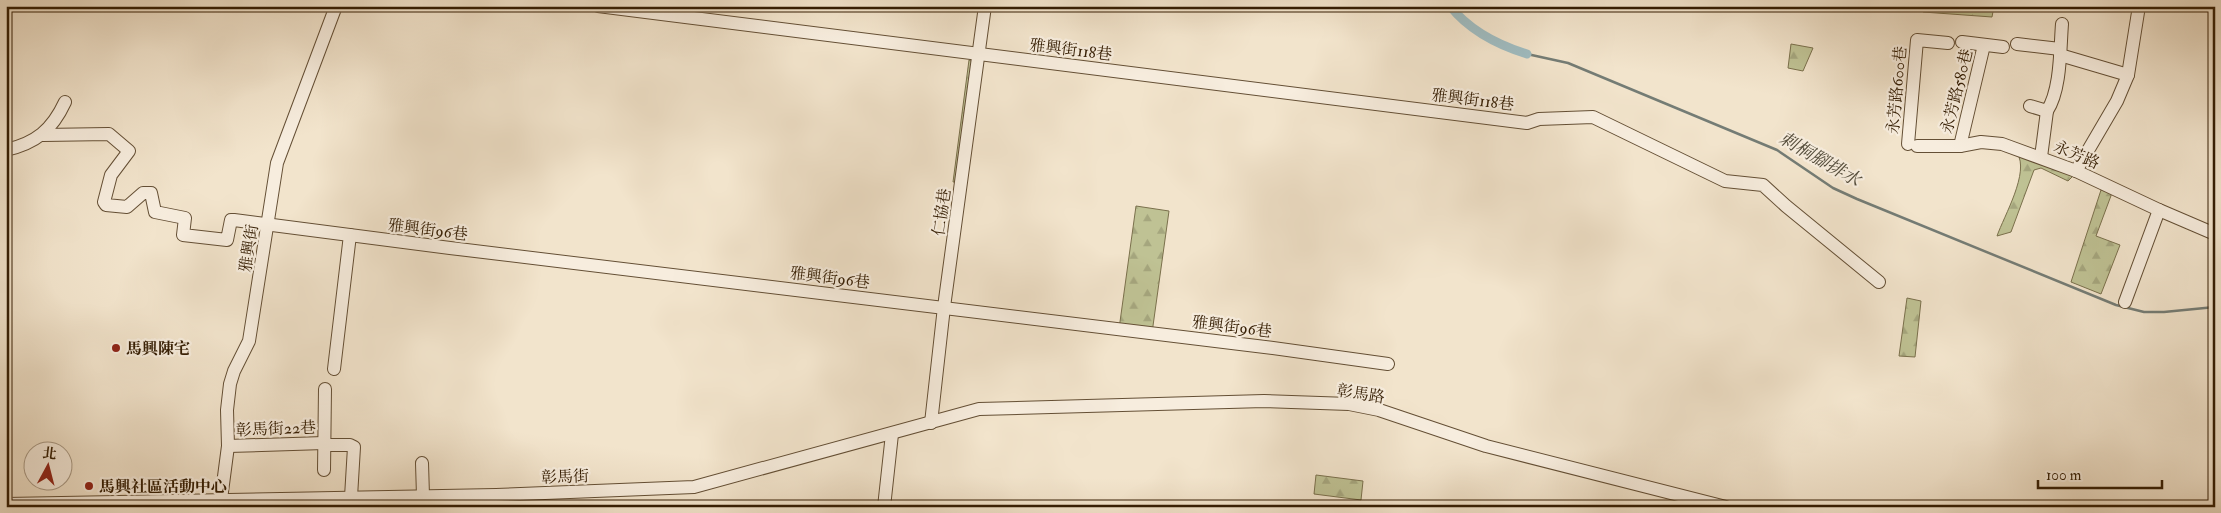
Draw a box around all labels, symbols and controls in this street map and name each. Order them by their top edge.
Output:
street label: 雅興街118巷 [1028,35,1113,65]
street label: 永芳路600巷 [1883,45,1911,135]
street label: 永芳路580巷 [1937,47,1977,136]
street label: 雅興街118巷 [1430,85,1515,115]
water label: 刺桐腳排水 [1775,127,1866,193]
street label: 永芳路 [2051,136,2103,174]
street label: 仁協巷 [929,187,955,237]
street label: 雅興街96巷 [387,215,469,245]
street label: 雅興街 [235,223,263,273]
street label: 雅興街96巷 [789,263,871,293]
street label: 雅興街96巷 [1191,312,1273,342]
place label: 馬興陳宅 [126,339,190,359]
marker: 馬興陳宅 [110,342,122,354]
street label: 彰馬路 [1336,380,1386,408]
street label: 彰馬街22巷 [236,418,316,440]
north arrow [22,440,72,490]
text: 北 [42,444,58,463]
scale bar [2038,458,2162,490]
street label: 彰馬街 [541,466,589,488]
text: 100 m [2046,466,2082,485]
place label: 馬興社區活動中心 [99,477,227,497]
marker: 馬興社區活動中心 [83,480,95,492]

